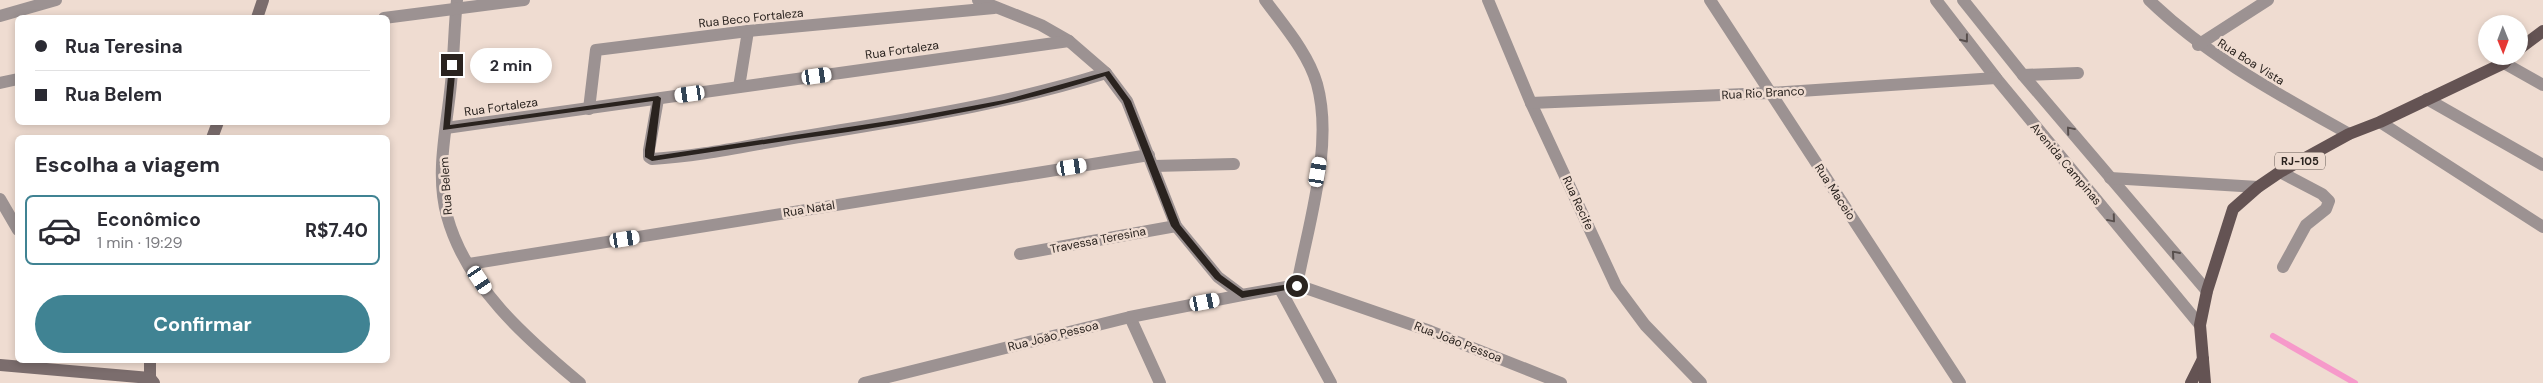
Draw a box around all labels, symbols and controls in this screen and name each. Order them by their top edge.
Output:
street label: Rua Beco Fortaleza [698,5,804,31]
north arrow [2478,15,2528,65]
map controls [2478,15,2528,65]
one-way arrow [1959,33,1967,42]
text: Rua Teresina [65,34,183,59]
street label: Rua Boa Vista [2215,35,2287,89]
street label: Rua Fortaleza [864,37,940,63]
callout: 2 min [470,48,552,82]
route end [441,54,463,76]
text: 2 min [490,55,532,76]
car [801,66,832,86]
text: Rua Belem [65,82,162,107]
street label: Rua Rio Branco [1721,83,1805,103]
car [674,84,705,104]
street label: Rua Fortaleza [463,94,539,120]
street label: Avenida Campinas [2027,119,2105,209]
one-way arrow [2067,127,2076,136]
text: Escolha a viagem [35,150,220,179]
road number: RJ-105 [2275,153,2325,170]
car [1308,156,1327,188]
street label: Rua Belem [436,157,456,215]
car [1056,157,1087,177]
street label: Rua Maceio [1811,161,1859,223]
street label: Rua Recife [1559,173,1598,233]
street label: Rua Natal [782,197,836,221]
text: Econômico [97,207,201,232]
icon: car [37,208,82,253]
one-way arrow [2107,213,2115,222]
text: R$7.40 [305,218,368,243]
street label: Travessa Teresina [1049,223,1147,257]
car [609,229,640,249]
text: 1 min · 19:29 [97,232,183,253]
one-way arrow [2172,251,2181,260]
car [465,263,494,297]
route start [1286,275,1308,297]
car [1188,292,1221,312]
button: Confirmar [35,295,370,353]
street label: Rua João Pessoa [1006,317,1100,355]
street label: Rua João Pessoa [1412,318,1504,366]

